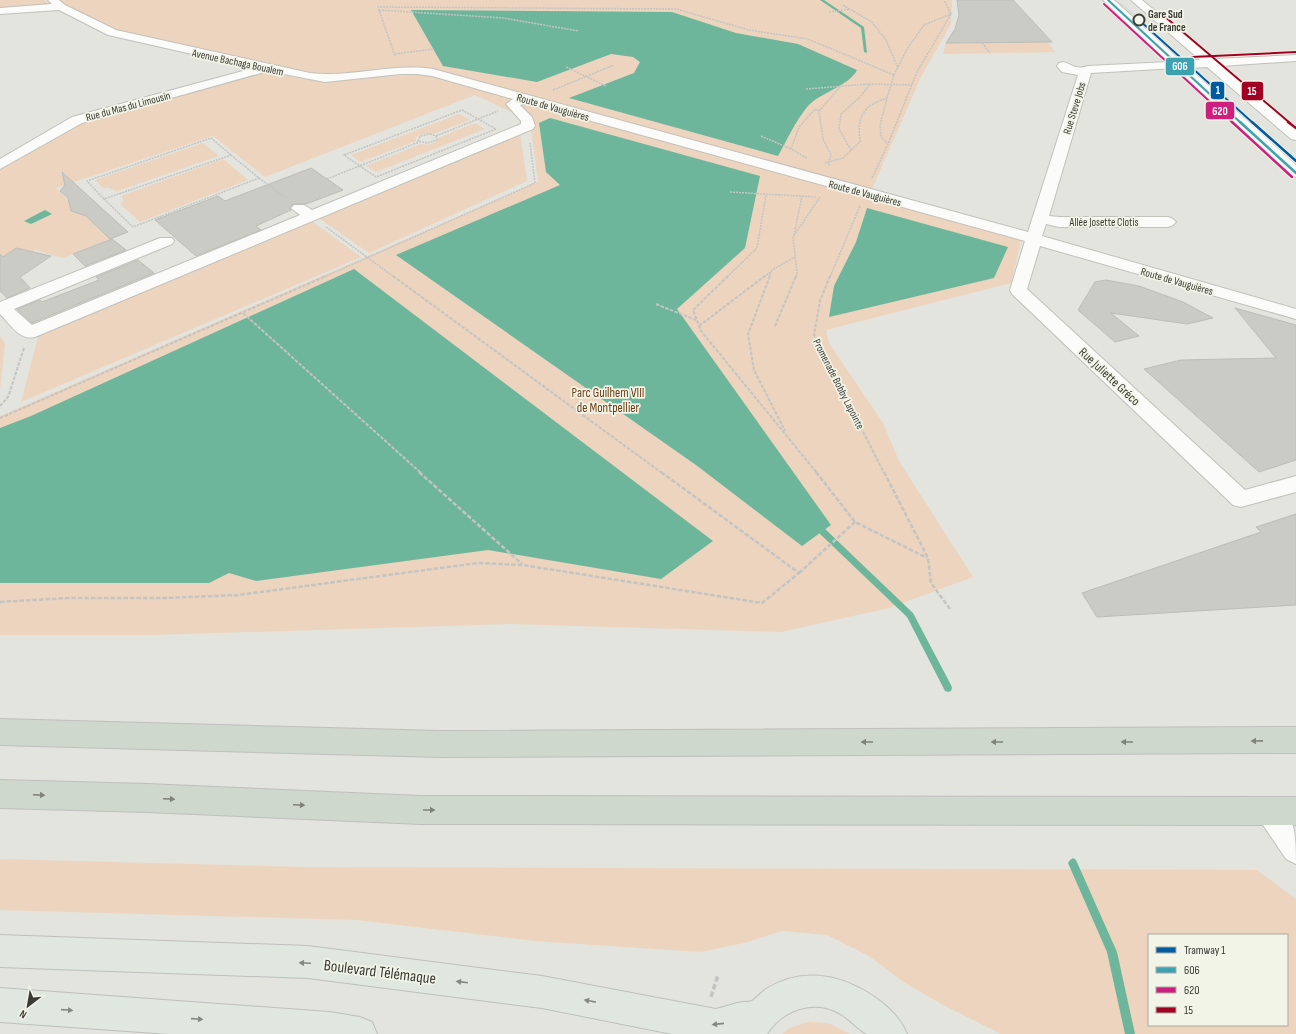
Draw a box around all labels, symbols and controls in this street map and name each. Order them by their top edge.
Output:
place label: Gare Sud de France [1148,8,1186,34]
marker: Gare Sud de France [1132,13,1146,27]
street label: Avenue Bachaga Boualem [190,46,285,79]
line badge: 606 [1165,57,1195,76]
text: 606 [1172,60,1188,73]
street label: Rue Steve Jobs [1060,80,1089,136]
line badge: 1 [1210,81,1225,100]
line badge: 15 [1241,81,1264,101]
text: 1 [1216,84,1221,97]
text: 15 [1247,85,1257,98]
street label: Rue du Mas du Limousin [84,89,172,124]
street label: Route de Vauguières [515,91,591,124]
line badge: 620 [1205,101,1235,120]
text: 620 [1212,105,1228,118]
street label: Route de Vauguières [827,178,903,209]
street label: Allée Josette Clotis [1069,216,1138,229]
street label: Route de Vauguières [1139,265,1215,298]
street label: Promenade Bobby Lapointe [810,337,867,432]
street label: Rue Juliette Gréco [1075,344,1143,409]
park label: Parc Guilhem VIII de Montpellier [572,385,644,416]
one-way arrow [1250,738,1263,744]
one-way arrow [860,739,873,745]
one-way arrow [990,739,1003,745]
one-way arrow [1120,739,1133,745]
one-way arrow [33,792,45,799]
one-way arrow [163,796,175,803]
one-way arrow [293,802,306,808]
one-way arrow [423,807,436,813]
legend [1148,934,1288,1026]
text: Tramway 1 [1184,943,1226,958]
street label: Boulevard Télémaque [323,956,437,989]
one-way arrow [299,959,311,966]
text: 606 [1184,963,1200,978]
one-way arrow [456,979,468,985]
text: 620 [1184,983,1200,998]
north arrow [8,986,48,1026]
one-way arrow [584,998,596,1004]
text: 15 [1184,1003,1193,1018]
one-way arrow [61,1006,73,1013]
text: N [17,1007,29,1021]
one-way arrow [190,1016,203,1023]
one-way arrow [712,1021,724,1028]

